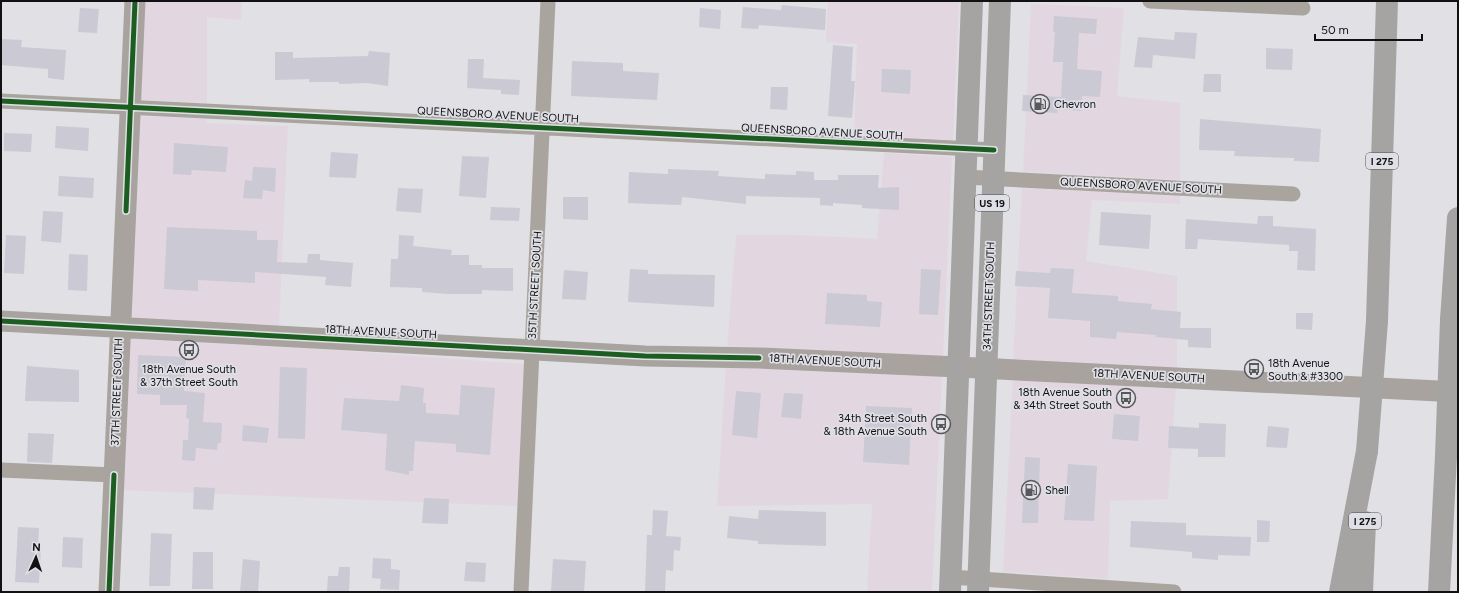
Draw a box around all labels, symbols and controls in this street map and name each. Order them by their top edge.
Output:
scale bar [1315,16,1422,42]
text: 50 m [1321,23,1349,37]
fuel station icon: Chevron [1029,93,1051,115]
place label: Chevron [1054,98,1096,111]
street label: QUEENSBORO AVENUE SOUTH [417,104,579,126]
street label: QUEENSBORO AVENUE SOUTH [741,121,903,143]
road number: I 275 [1366,153,1398,169]
street label: QUEENSBORO AVENUE SOUTH [1060,175,1222,197]
road number: US 19 [975,195,1009,211]
street label: 35TH STREET SOUTH [526,231,544,339]
street label: 34TH STREET SOUTH [981,241,997,351]
street label: 18TH AVENUE SOUTH [325,323,437,341]
street label: 37TH STREET SOUTH [109,338,125,446]
bus stop icon: 18th Avenue South & 37th Street South [178,339,200,361]
street label: 18TH AVENUE SOUTH [769,352,881,370]
place label: 18th Avenue South & #3300 [1268,357,1343,383]
bus stop icon: 18th Avenue South & #3300 [1243,358,1265,380]
place label: 18th Avenue South & 37th Street South [140,363,238,389]
street label: 18TH AVENUE SOUTH [1093,367,1205,385]
place label: 18th Avenue South & 34th Street South [1013,386,1112,412]
bus stop icon: 18th Avenue South & 34th Street South [1115,387,1137,409]
place label: 34th Street South & 18th Avenue South [823,412,927,438]
bus stop icon: 34th Street South & 18th Avenue South [930,413,952,435]
fuel station icon: Shell [1020,479,1042,501]
place label: Shell [1045,484,1069,497]
road number: I 275 [1349,513,1381,529]
north arrow [16,537,56,577]
text: N [32,541,41,554]

